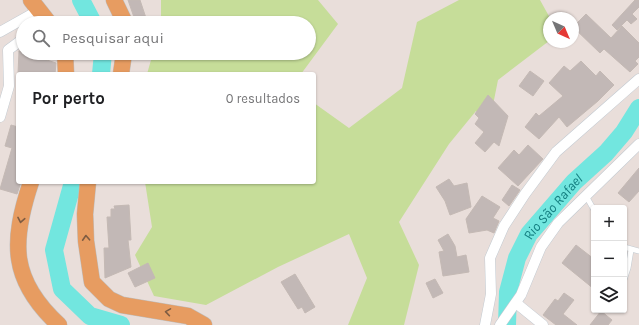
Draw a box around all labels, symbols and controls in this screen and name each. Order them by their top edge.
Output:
north arrow [543,12,579,48]
search box [16,16,316,60]
icon: search [30,27,52,49]
text: Pesquisar aqui [62,29,164,47]
text: Por perto [32,88,105,108]
text: 0 resultados [226,91,300,106]
water label: Rio São Rafael [520,170,587,243]
map controls [591,205,627,313]
button: + [591,205,627,241]
one-way arrow [18,217,26,223]
one-way arrow [82,235,90,241]
button: − [591,241,627,277]
button: layers [591,277,627,313]
one-way arrow [165,308,171,317]

